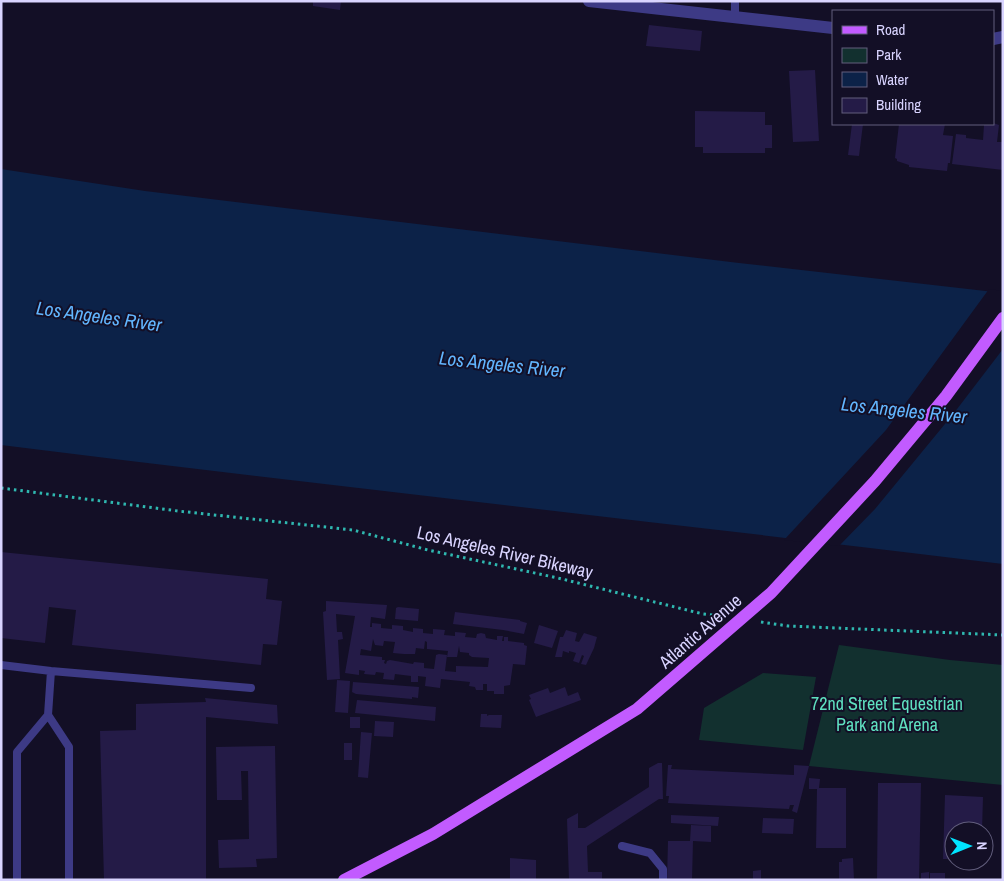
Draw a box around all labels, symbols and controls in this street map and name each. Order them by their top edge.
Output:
legend [832,10,994,125]
text: Road [876,19,905,40]
text: Park [876,44,902,65]
text: Water [876,69,908,90]
text: Building [876,94,921,115]
water label: Los Angeles River [35,294,164,338]
water label: Los Angeles River [438,344,567,384]
water label: Los Angeles River [840,390,969,430]
street label: Los Angeles River Bikeway [415,520,596,585]
street label: Atlantic Avenue [652,588,747,675]
park label: 72nd Street Equestrian Park and Arena [811,691,963,737]
north arrow [944,821,994,871]
text: N [973,841,991,850]

